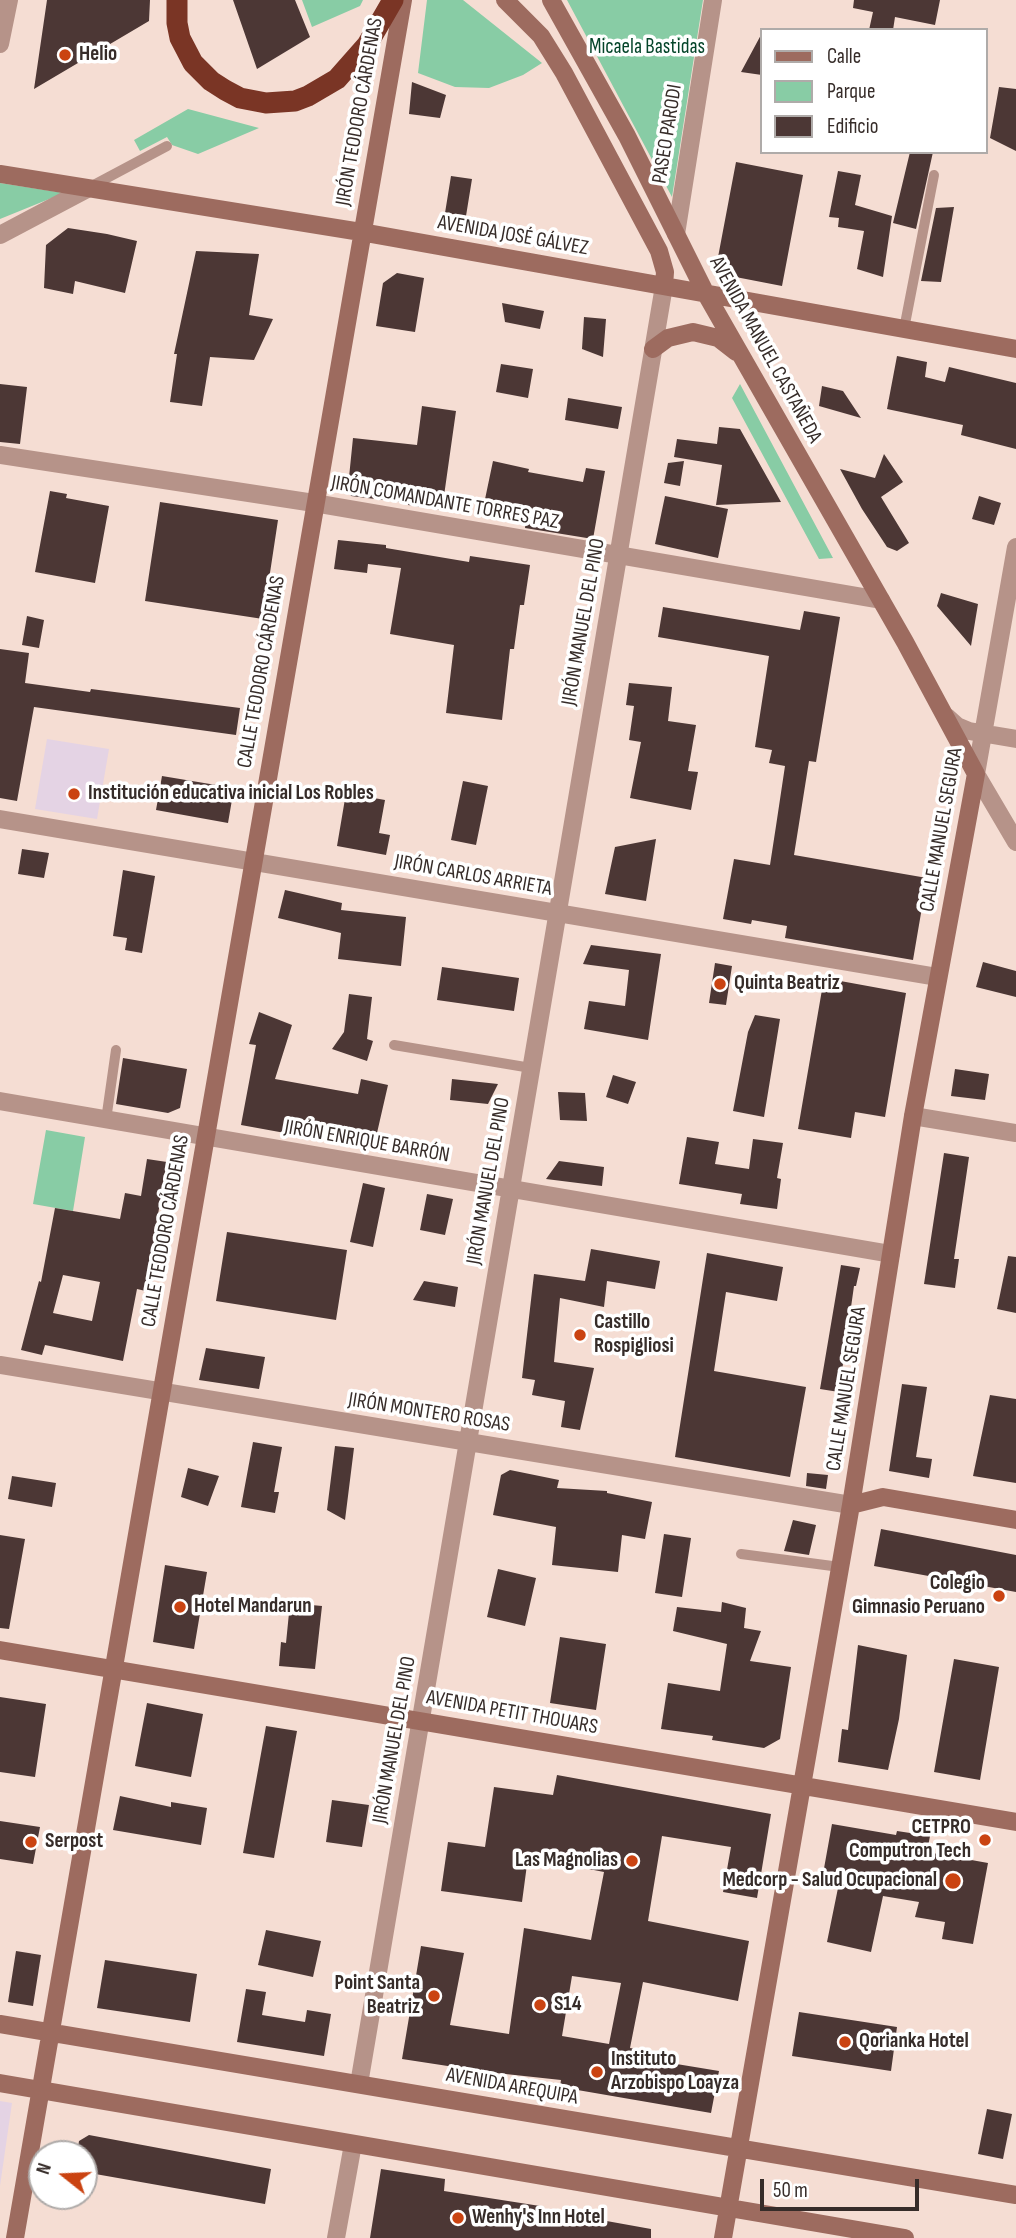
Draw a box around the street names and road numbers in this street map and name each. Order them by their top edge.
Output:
street label: JIRÓN TEODORO CÁRDENAS [331,16,389,208]
street label: PASEO PARODI [648,83,688,185]
street label: AVENIDA JOSÉ GÁLVEZ [436,210,590,262]
street label: AVENIDA MANUEL CASTAÑEDA [703,252,827,448]
street label: JIRÓN COMANDANTE TORRES PAZ [329,471,561,535]
street label: JIRÓN MANUEL DEL PINO [557,537,611,707]
street label: CALLE TEODORO CÁRDENAS [233,574,291,770]
street label: CALLE MANUEL SEGURA [915,746,969,914]
street label: JIRÓN CARLOS ARRIETA [392,850,554,902]
street label: JIRÓN MANUEL DEL PINO [462,1096,516,1266]
street label: JIRÓN ENRIQUE BARRÓN [283,1115,451,1169]
street label: CALLE TEODORO CÁRDENAS [137,1133,195,1329]
street label: CALLE MANUEL SEGURA [822,1305,872,1473]
street label: JIRÓN MONTERO ROSAS [346,1388,512,1438]
street label: JIRÓN MANUEL DEL PINO [368,1655,422,1825]
street label: AVENIDA PETIT THOUARS [424,1686,600,1740]
street label: AVENIDA AREQUIPA [444,2063,580,2111]

